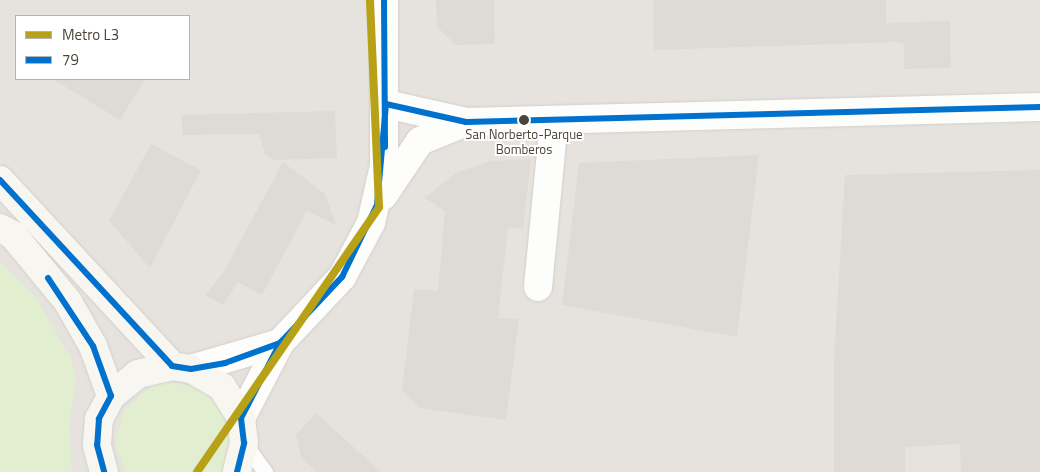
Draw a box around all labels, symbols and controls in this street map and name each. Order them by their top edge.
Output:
legend [15,15,190,80]
text: Metro L3 [62,23,119,46]
text: 79 [62,48,79,71]
marker: San Norberto-Parque Bomberos [519,115,529,125]
place label: San Norberto-Parque Bomberos [465,127,583,158]

